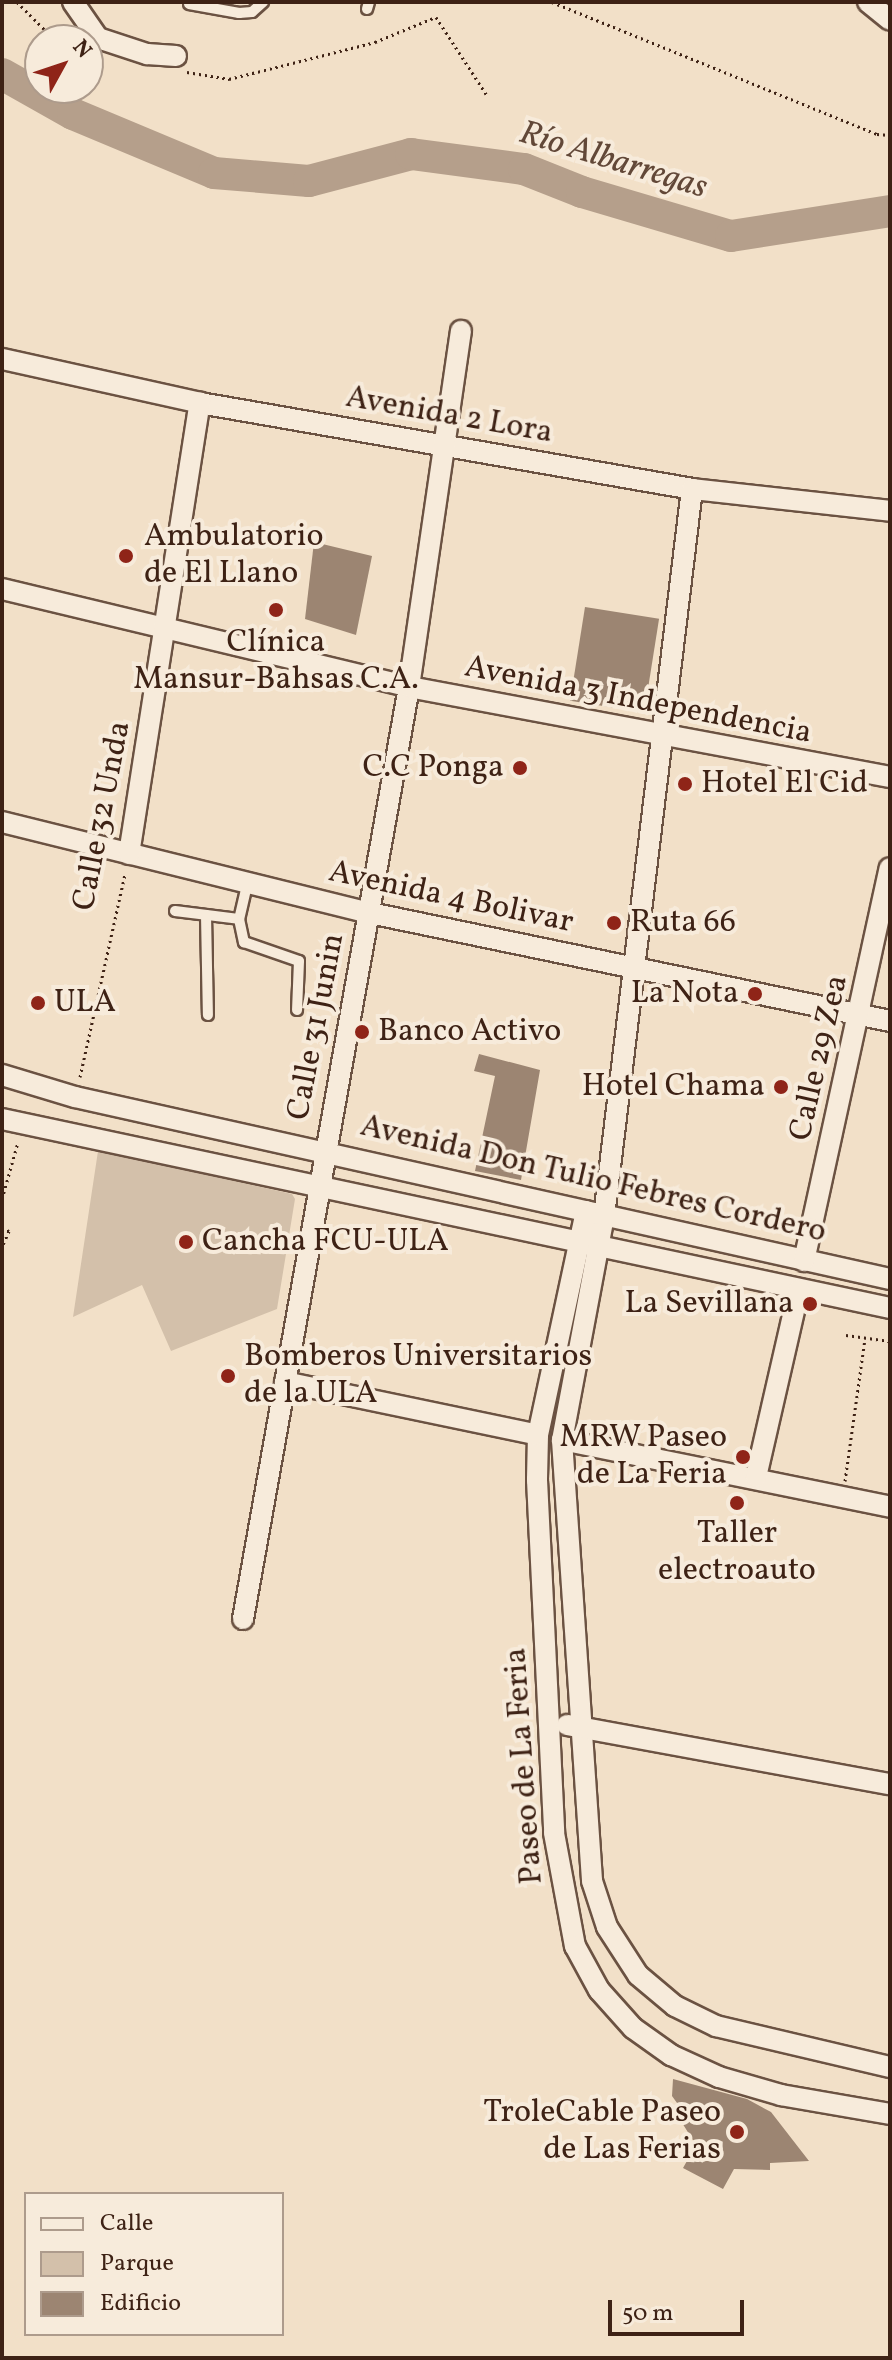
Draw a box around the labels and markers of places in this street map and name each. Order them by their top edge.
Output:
place label: Ambulatorio de El Llano [144,519,323,594]
marker: Ambulatorio de El Llano [115,545,137,567]
marker: Clínica Mansur-Bahsas C.A. [265,599,287,621]
place label: Clínica Mansur-Bahsas C.A. [133,625,419,700]
place label: C.C Ponga [363,749,504,787]
marker: C.C Ponga [511,759,529,777]
place label: Hotel El Cid [701,765,868,803]
marker: Hotel El Cid [676,775,694,793]
place label: Ruta 66 [630,904,736,942]
marker: Ruta 66 [605,914,623,932]
place label: La Nota [631,975,739,1013]
place label: ULA [54,984,116,1022]
marker: La Nota [746,985,764,1003]
marker: ULA [29,994,47,1012]
place label: Banco Activo [378,1013,561,1051]
marker: Banco Activo [353,1023,371,1041]
place label: Hotel Chama [582,1068,765,1106]
marker: Hotel Chama [772,1078,790,1096]
place label: Cancha FCU-ULA [202,1223,449,1261]
marker: Cancha FCU-ULA [177,1233,195,1251]
place label: La Sevillana [625,1285,794,1323]
marker: La Sevillana [801,1295,819,1313]
place label: Bomberos Universitarios de la ULA [244,1339,592,1414]
marker: Bomberos Universitarios de la ULA [219,1367,237,1385]
place label: MRW Paseo de La Feria [559,1420,727,1495]
marker: MRW Paseo de La Feria [734,1448,752,1466]
marker: Taller electroauto [728,1494,746,1512]
place label: Taller electroauto [658,1516,816,1591]
place label: TroleCable Paseo de Las Ferias [483,2095,721,2170]
marker: TroleCable Paseo de Las Ferias [728,2123,746,2141]

